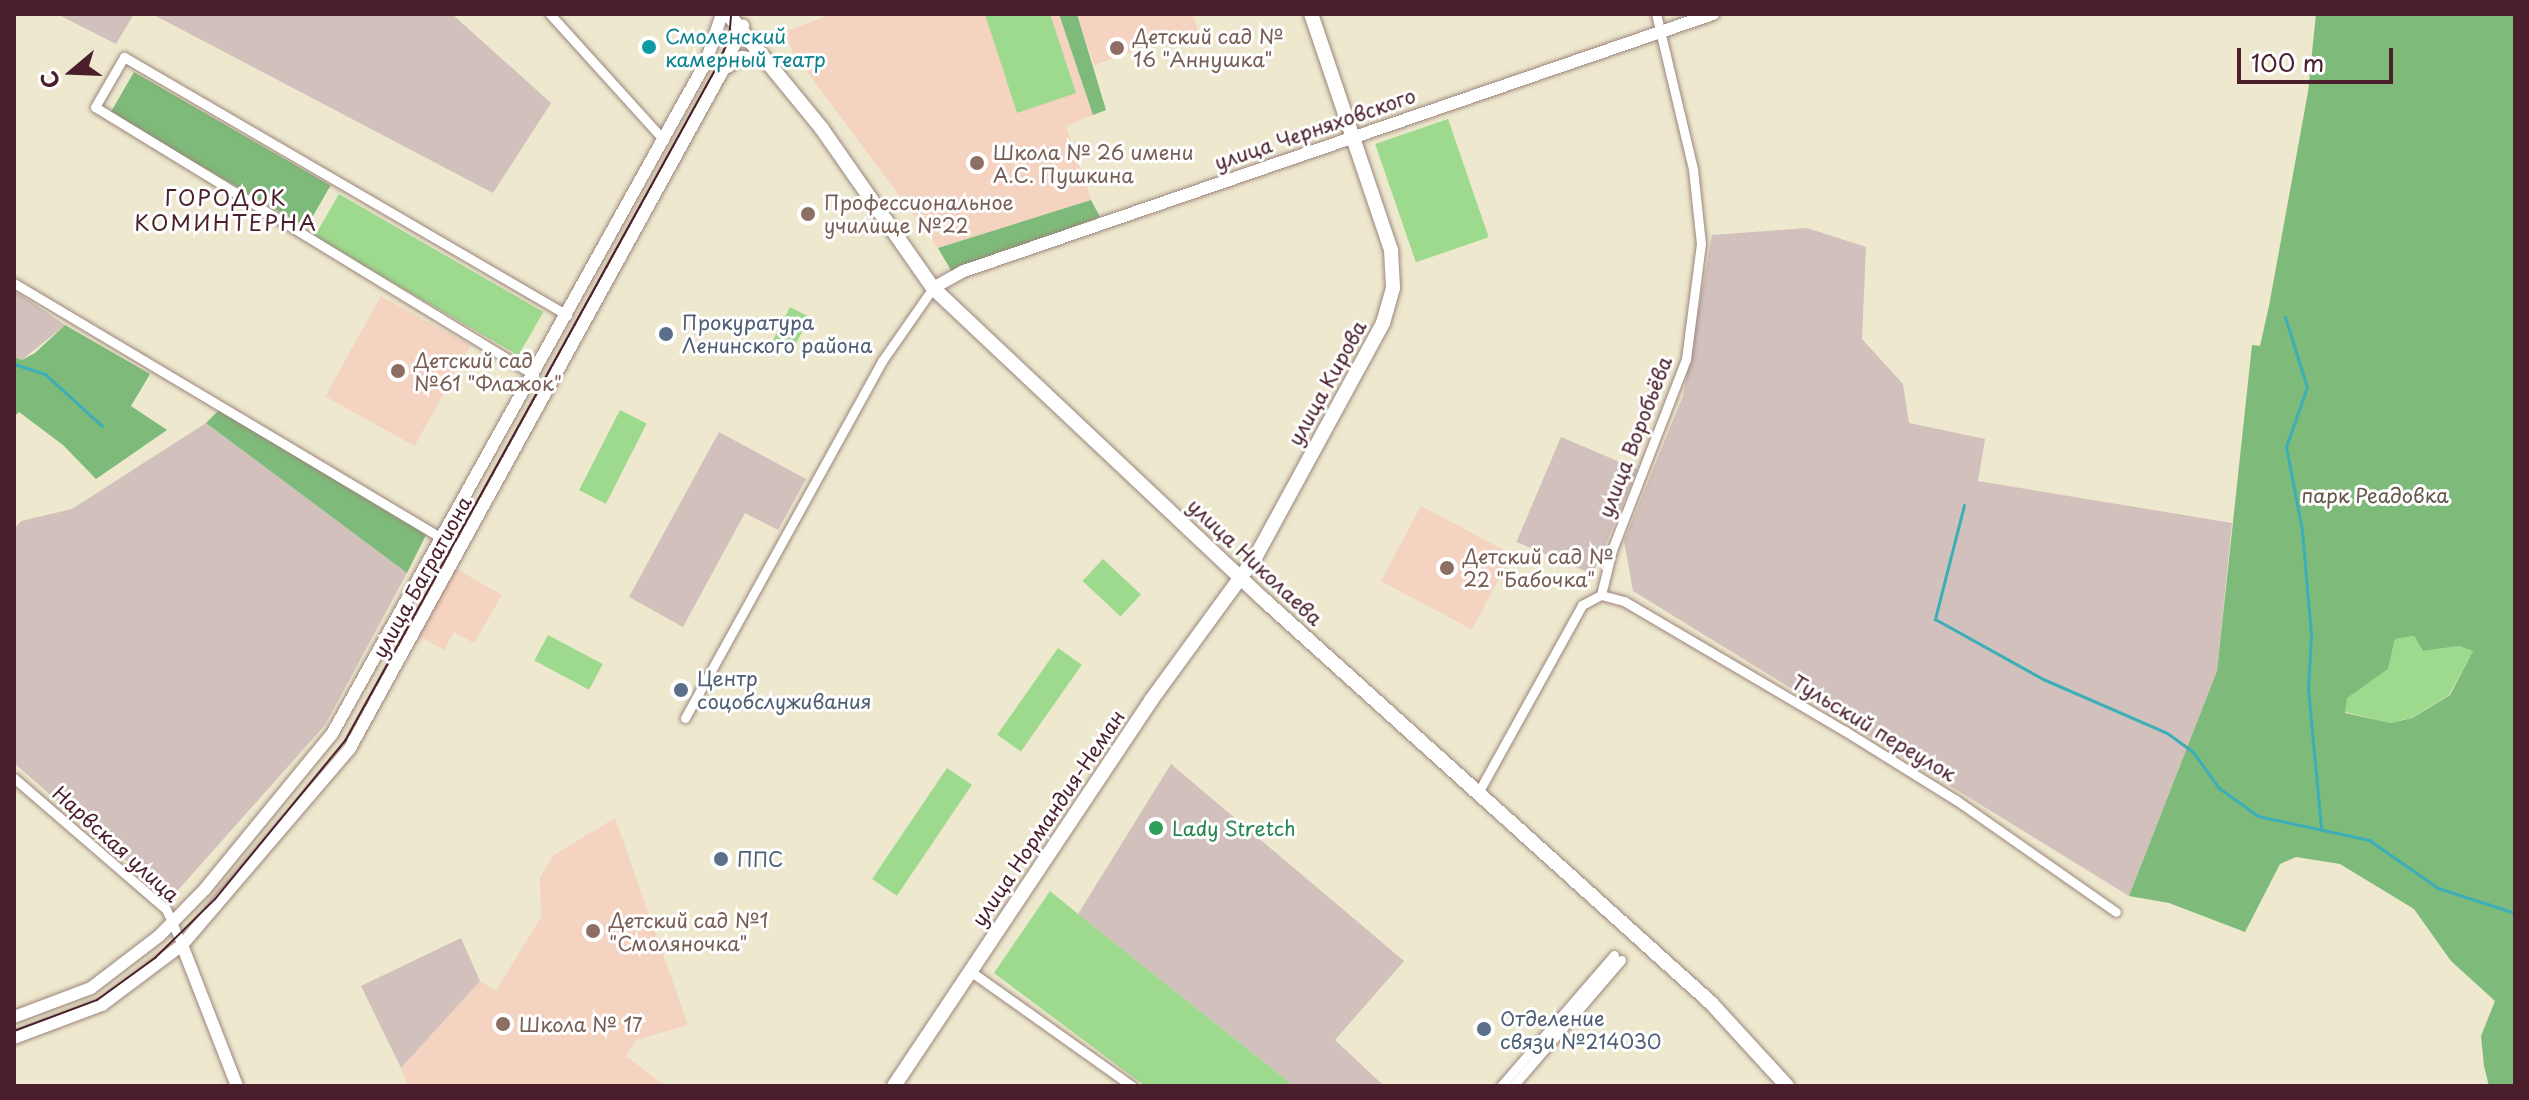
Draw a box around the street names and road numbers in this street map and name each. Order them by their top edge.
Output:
street label: улица Черняховского [1211,83,1419,175]
street label: улица Кирова [1283,316,1371,450]
street label: улица Воробьёва [1593,353,1677,521]
street label: улица Багратиона [368,492,476,662]
street label: улица Николаева [1183,493,1327,631]
street label: Тульский переулок [1788,670,1960,786]
street label: улица Нормандия-Неман [966,705,1130,931]
street label: Нарвская улица [47,781,185,907]

